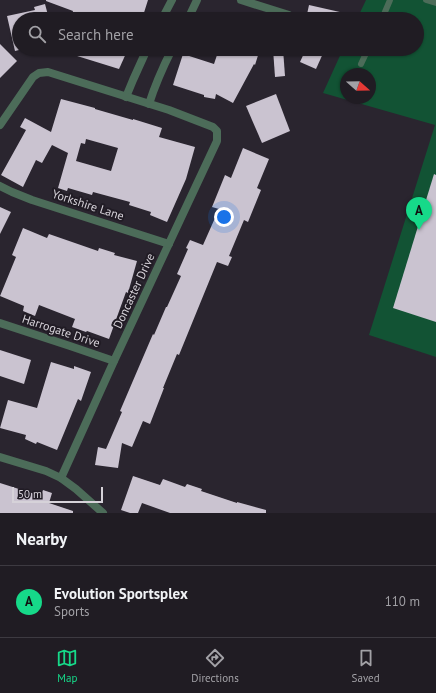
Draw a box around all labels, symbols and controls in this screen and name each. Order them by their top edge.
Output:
search box [12,12,424,56]
icon: search [26,23,48,45]
text: Search here [58,25,134,44]
north arrow [340,68,376,104]
street label: Yorkshire Lane [50,186,126,223]
pin: A [406,197,432,230]
your location [214,207,234,227]
street label: Doncaster Drive [110,251,158,331]
street label: Harrogate Drive [20,311,102,350]
scale bar [12,485,103,504]
text: 50 m [18,487,42,501]
text: Nearby [16,528,67,550]
text: Evolution Sportsplex [54,584,188,603]
text: A [25,593,33,610]
text: 110 m [385,593,420,610]
text: Sports [54,603,90,620]
tab: Map [56,647,78,685]
tab: Directions [191,647,239,685]
tab: Saved [352,647,380,685]

